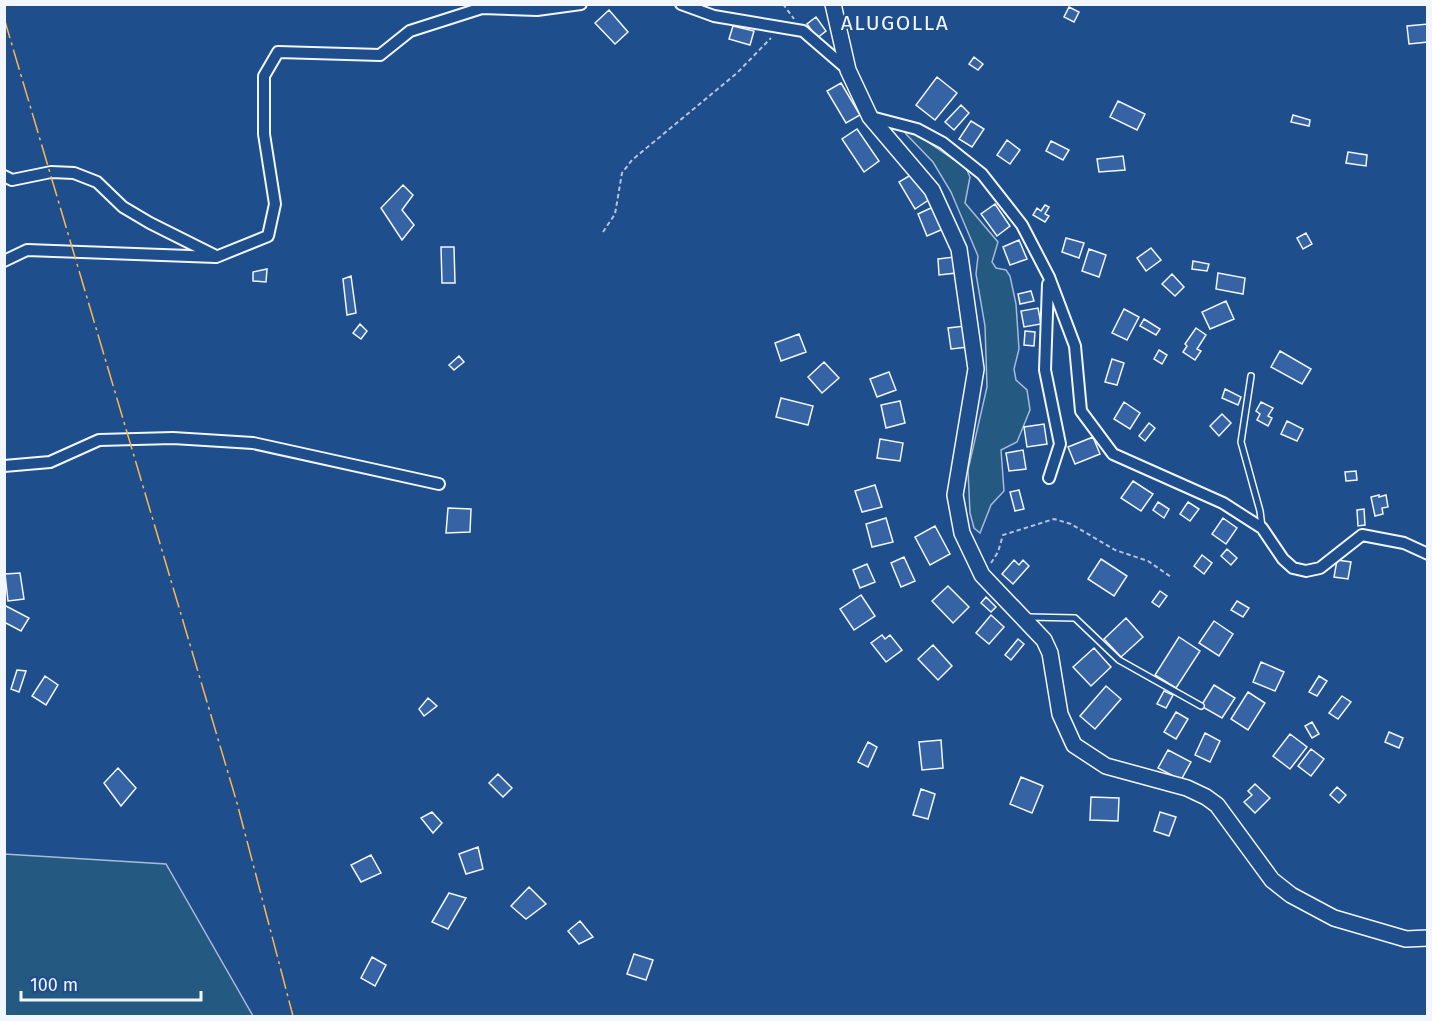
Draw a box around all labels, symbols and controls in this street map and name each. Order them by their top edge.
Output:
district label: ALUGOLLA [841,10,949,36]
scale bar [21,964,201,1002]
text: 100 m [30,974,78,996]

